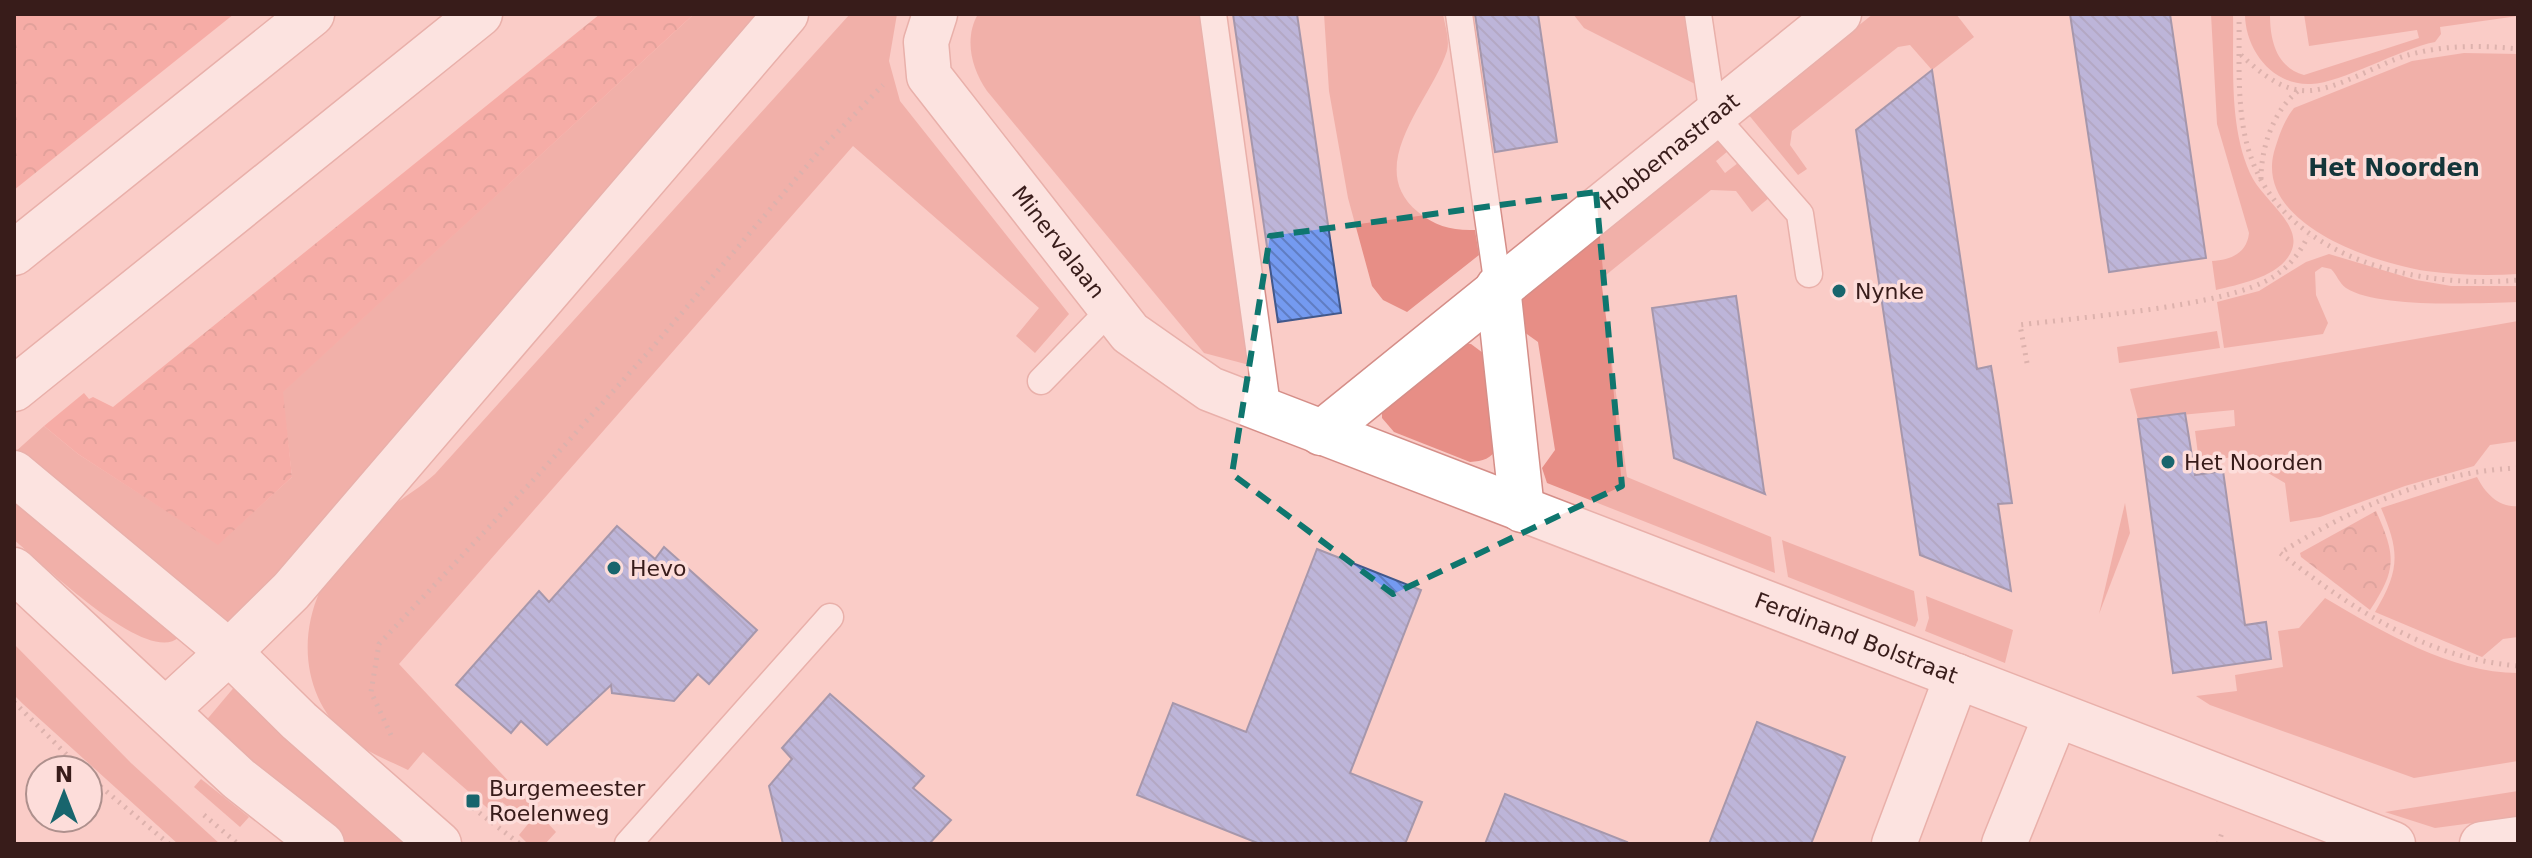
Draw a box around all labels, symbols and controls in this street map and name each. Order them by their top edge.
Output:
street label: Hobbemastraat [1595,87,1744,215]
district label: Het Noorden [2308,154,2480,182]
street label: Minervalaan [1007,181,1110,303]
place label: Nynke [1855,279,1924,304]
marker: Nynke [1830,282,1848,300]
place label: Het Noorden [2184,450,2323,475]
marker: Het Noorden [2159,453,2177,471]
place label: Hevo [630,556,687,581]
marker: Hevo [605,559,623,577]
street label: Ferdinand Bolstraat [1751,587,1962,688]
north arrow [24,754,104,834]
text: N [55,762,73,787]
place label: Burgemeester Roelenweg [489,776,646,826]
marker: Burgemeester Roelenweg [464,792,482,810]

